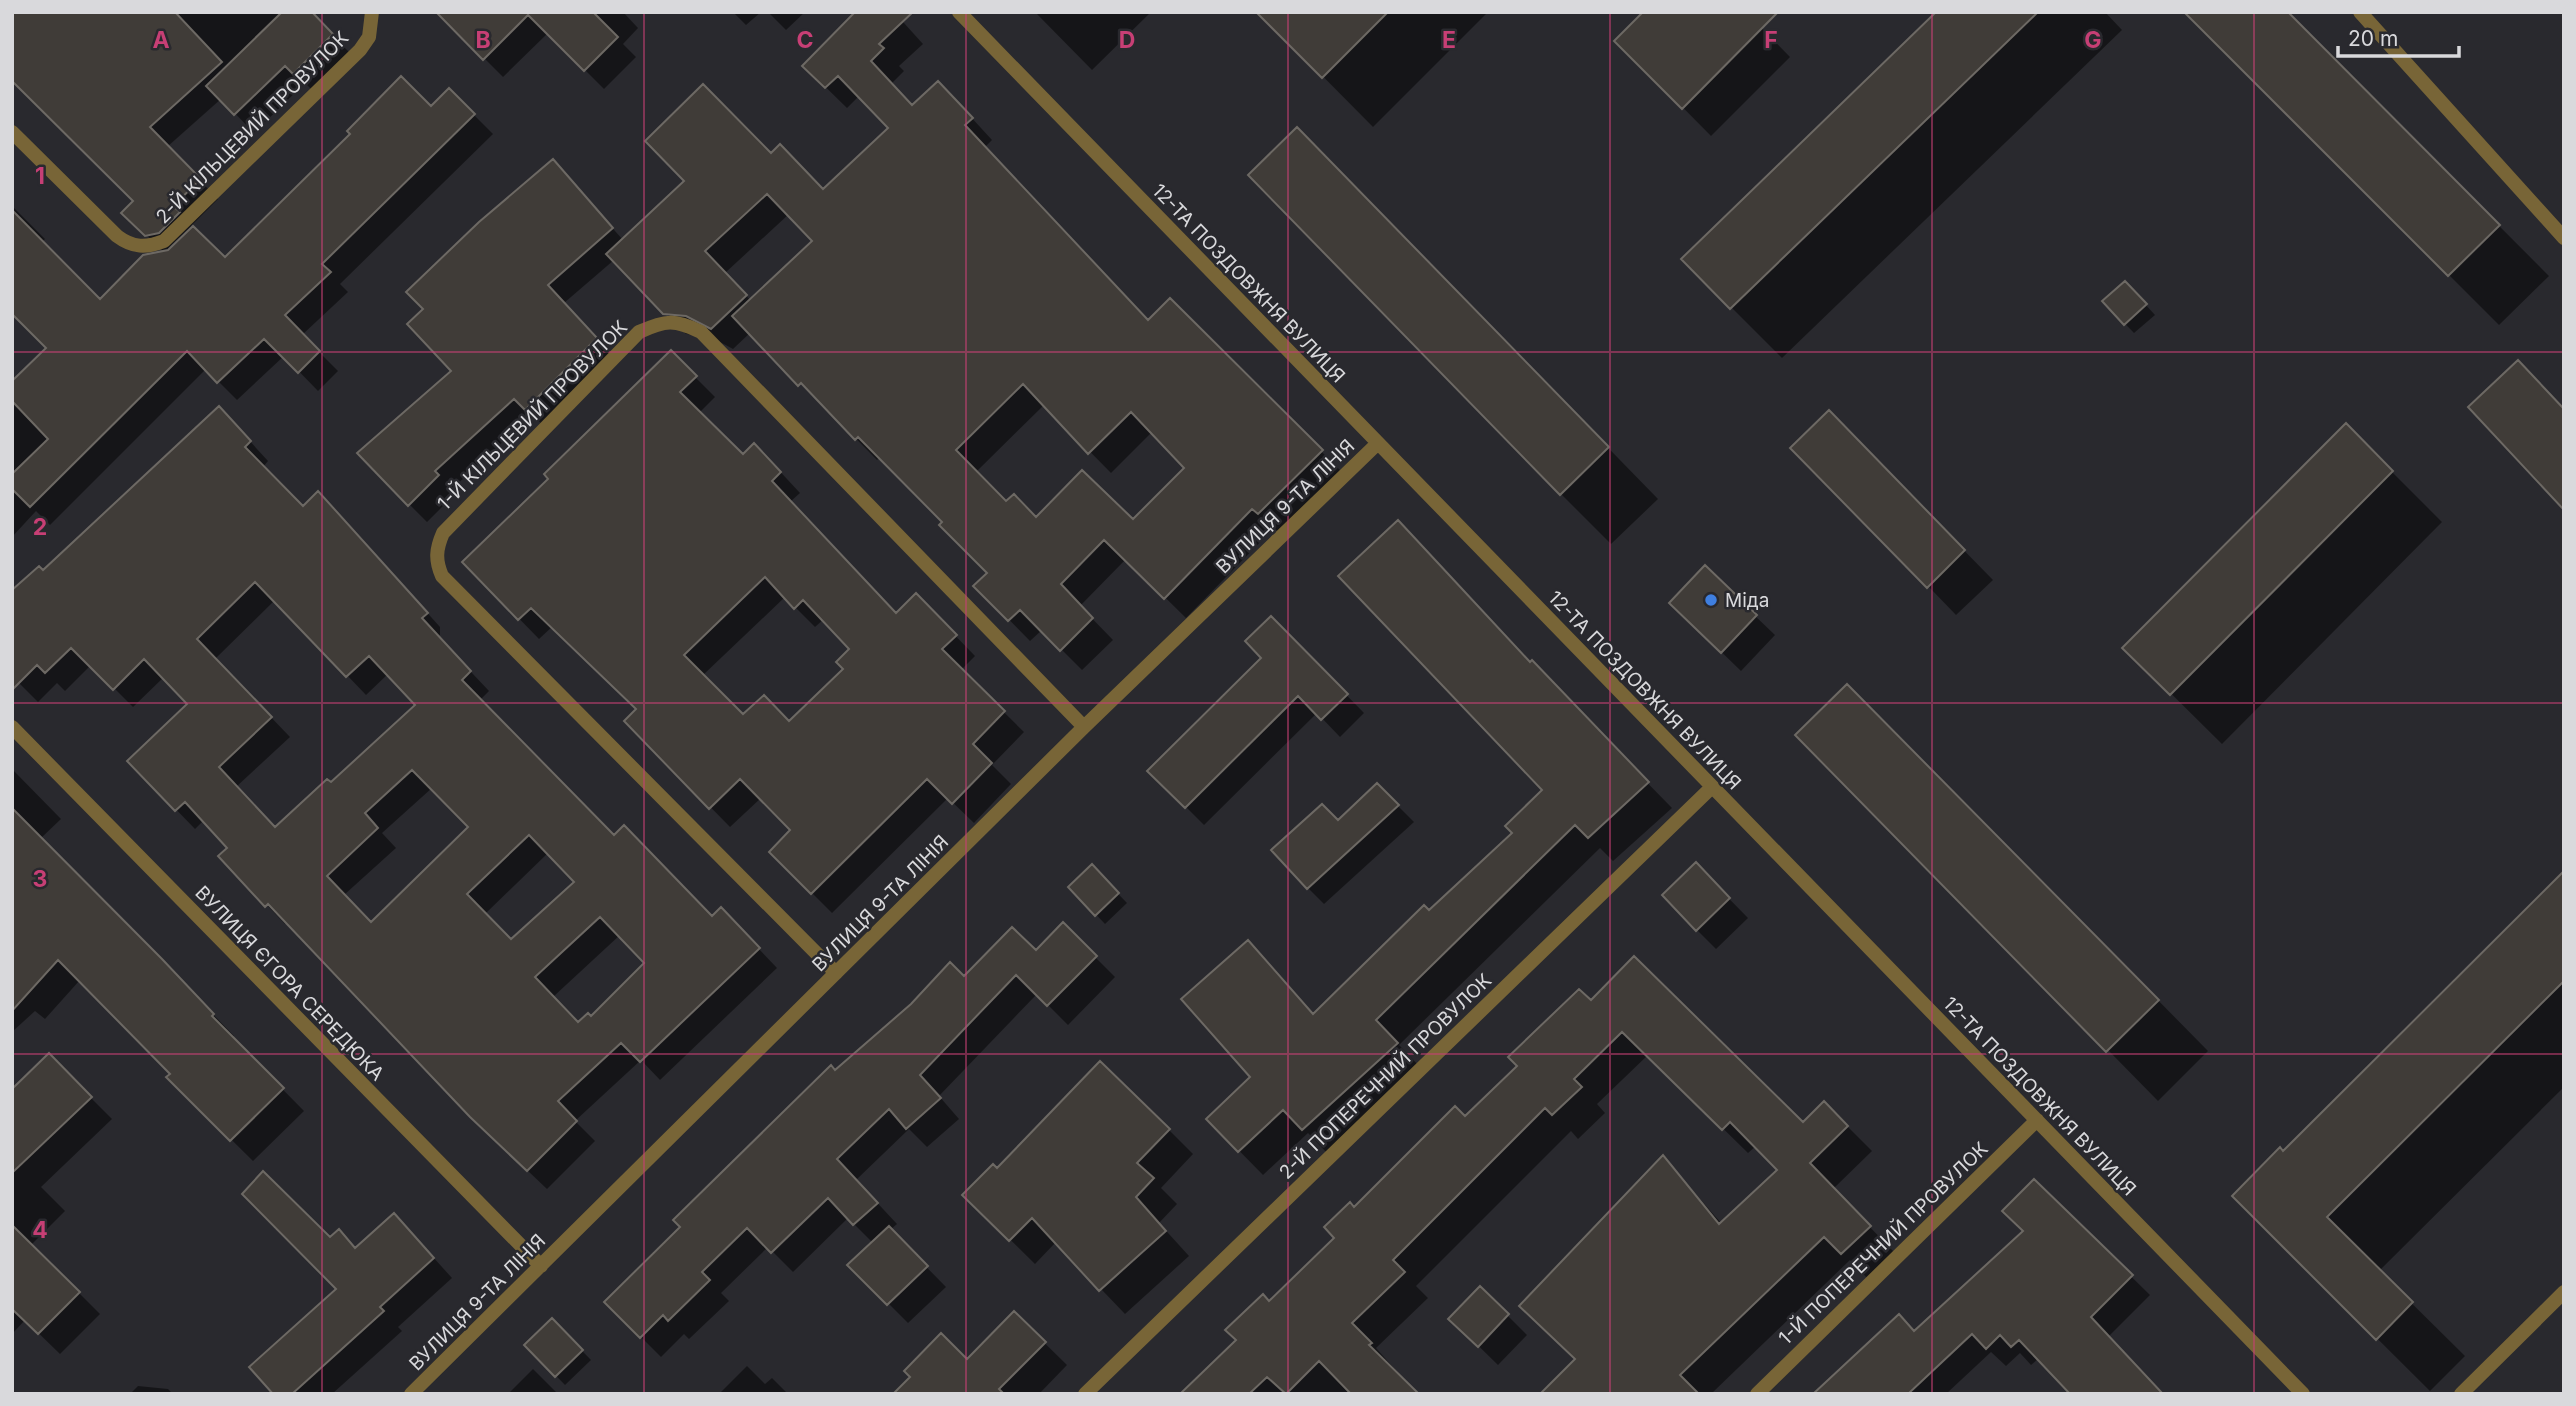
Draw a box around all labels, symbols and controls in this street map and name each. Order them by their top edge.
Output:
scale bar [2338,14,2459,58]
street label: 2-Й КІЛЬЦЕВИЙ ПРОВУЛОК [151,26,353,228]
text: A [152,26,170,54]
text: B [475,26,491,54]
text: C [796,26,814,54]
text: D [1119,26,1135,54]
text: E [1442,26,1456,54]
text: F [1764,26,1778,54]
text: G [2084,26,2102,54]
text: 20 m [2348,26,2398,51]
text: 1 [35,162,45,190]
street label: 12-ТА ПОЗДОВЖНЯ ВУЛИЦЯ [1147,179,1350,388]
street label: 1-Й КІЛЬЦЕВИЙ ПРОВУЛОК [432,315,632,515]
street label: ВУЛИЦЯ 9-ТА ЛІНІЯ [1211,434,1359,578]
text: 2 [33,513,47,541]
street label: 12-ТА ПОЗДОВЖНЯ ВУЛИЦЯ [1543,586,1746,795]
place label: Міда [1725,589,1769,612]
marker: Міда [1703,592,1719,608]
street label: ВУЛИЦЯ 9-ТА ЛІНІЯ [807,830,953,976]
text: 3 [33,865,47,893]
street label: ВУЛИЦЯ ЄГОРА СЕРЕДЮКА [190,881,389,1085]
street label: 2-Й ПОПЕРЕЧНИЙ ПРОВУЛОК [1274,968,1496,1184]
street label: 12-ТА ПОЗДОВЖНЯ ВУЛИЦЯ [1938,992,2141,1201]
street label: 1-Й ПОПЕРЕЧНИЙ ПРОВУЛОК [1773,1136,1993,1350]
text: 4 [32,1216,48,1244]
street label: ВУЛИЦЯ 9-ТА ЛІНІЯ [404,1229,550,1375]

